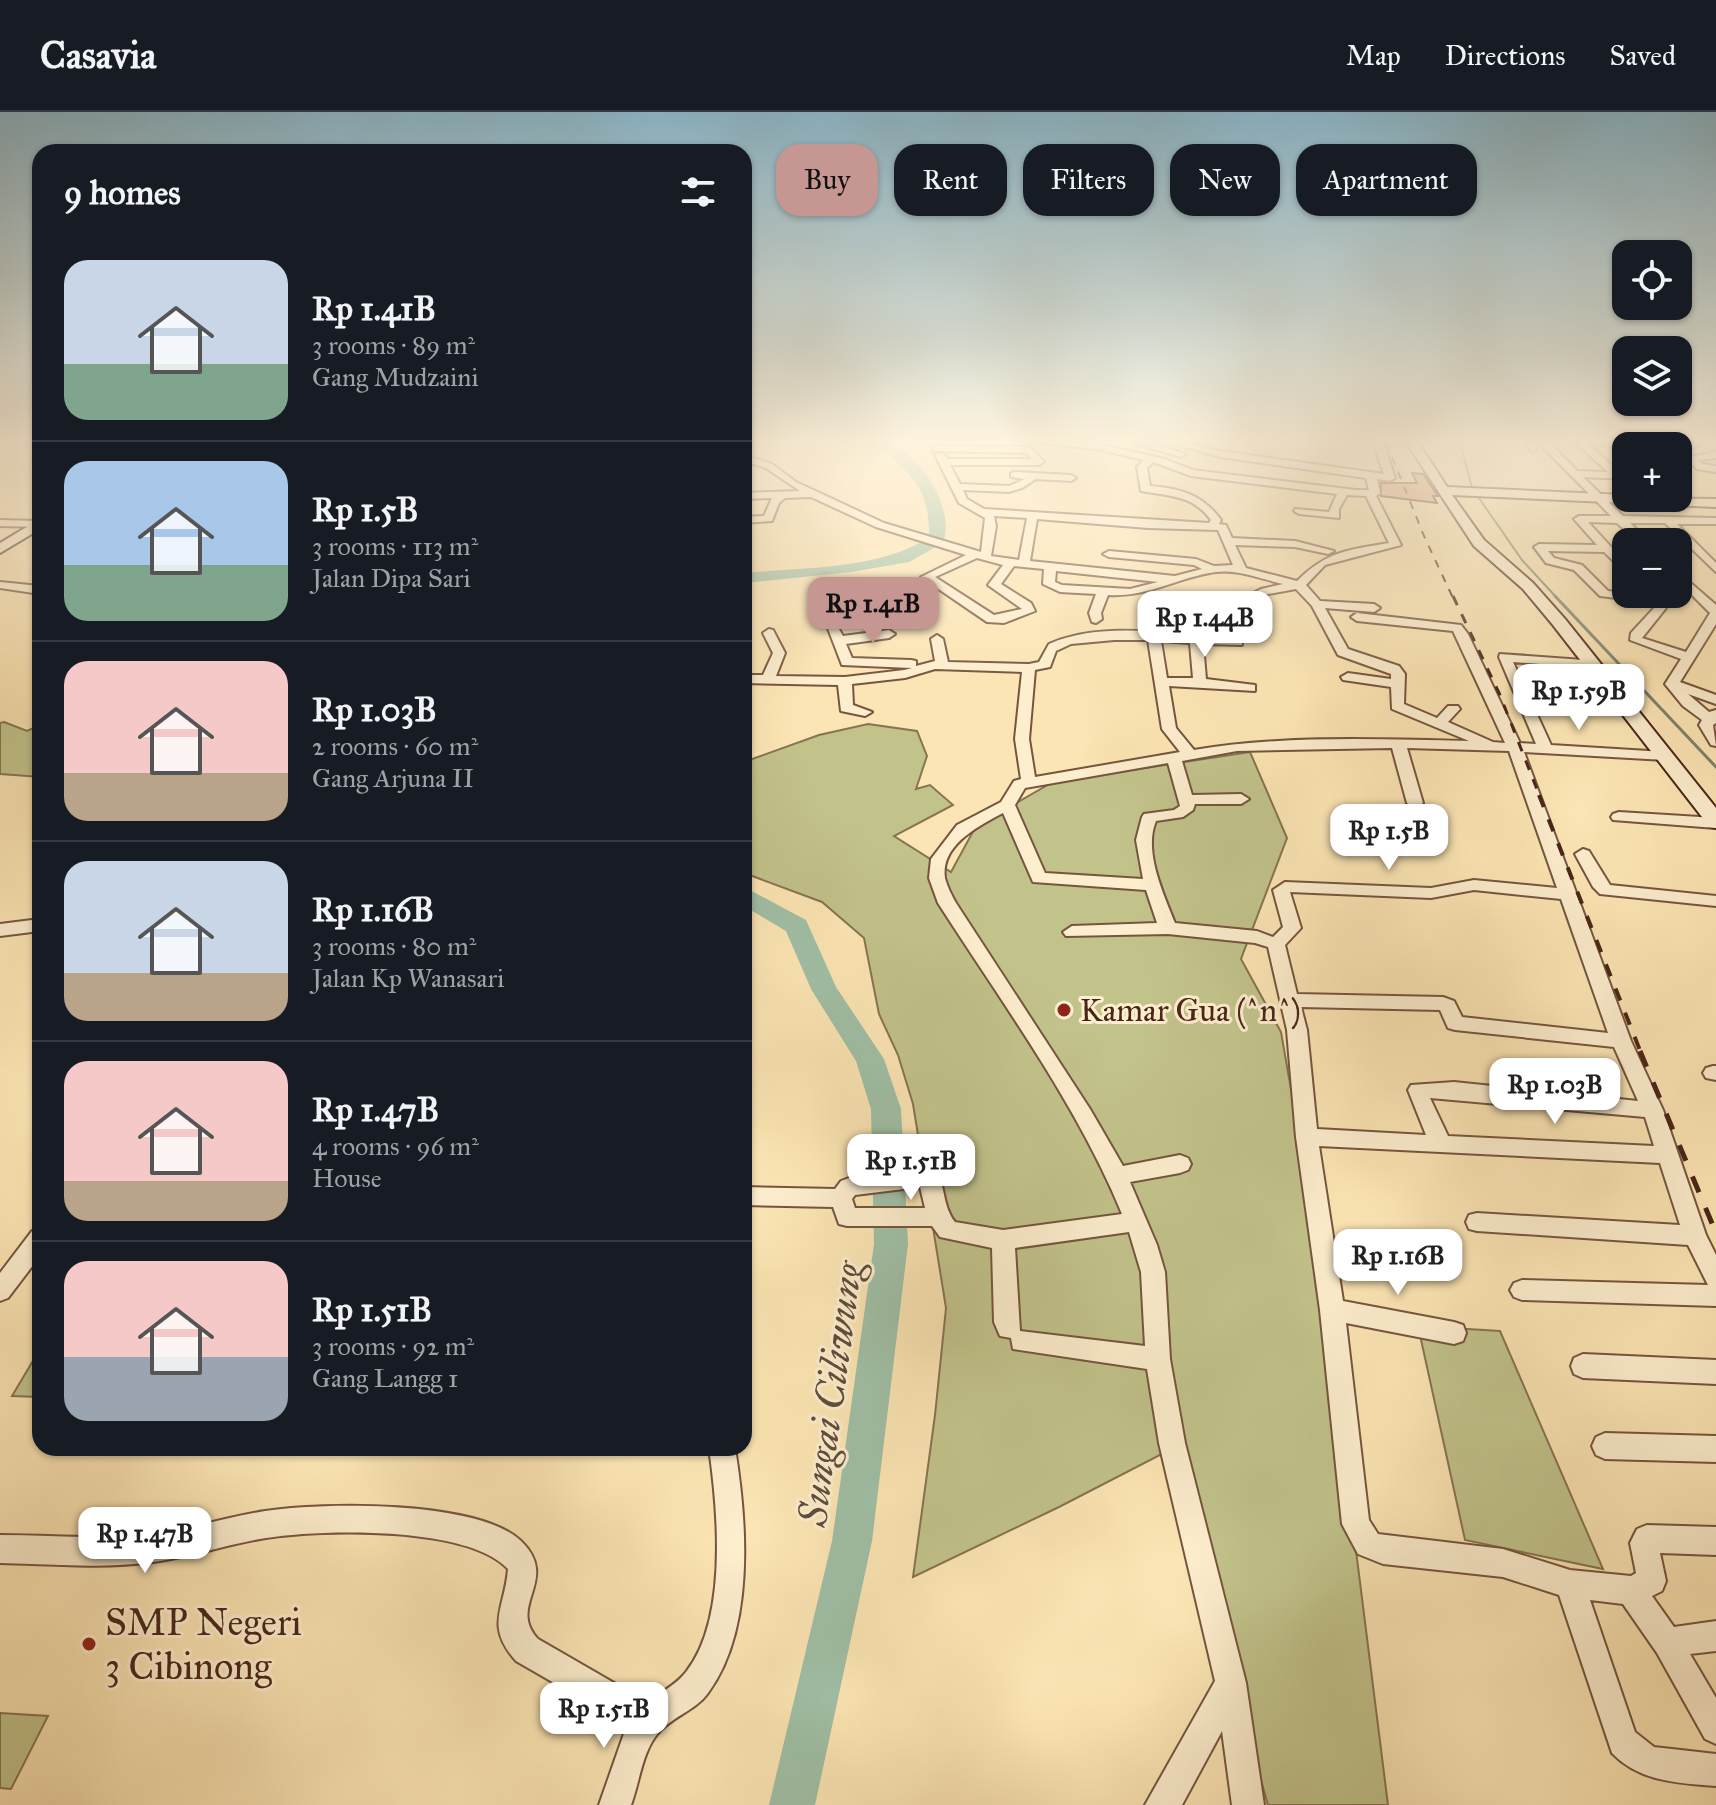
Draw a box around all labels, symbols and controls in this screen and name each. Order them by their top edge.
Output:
text: Casavia [40,32,156,78]
text: Map [1346,38,1401,73]
text: Directions [1445,38,1566,73]
text: Saved [1610,38,1676,73]
chip: Buy [776,144,878,216]
chip: Rent [894,144,1007,216]
chip: Filters [1023,144,1154,216]
chip: New [1170,144,1280,216]
chip: Apartment [1296,144,1477,216]
icon: filters [676,170,720,214]
text: 9 homes [64,172,181,213]
map controls [1612,240,1692,608]
button: locate [1612,240,1692,320]
text: Rp 1.41B [312,288,436,329]
icon: home [128,292,224,388]
text: 3 rooms · 89 m² [312,329,475,361]
button: layers [1612,336,1692,416]
text: Gang Mudzaini [312,361,479,393]
button: + [1612,432,1692,512]
text: Rp 1.5B [312,489,419,530]
icon: home [128,493,224,589]
button: − [1612,528,1692,608]
text: 3 rooms · 113 m² [312,530,478,562]
text: Jalan Dipa Sari [312,562,471,594]
pin: Rp 1.41B [790,577,956,645]
text: Rp 1.41B [826,587,920,619]
pin: Rp 1.44B [1122,591,1288,659]
text: Rp 1.44B [1156,601,1255,633]
pin: Rp 1.59B [1496,664,1662,732]
text: Rp 1.59B [1531,674,1627,706]
text: Rp 1.03B [312,689,437,730]
icon: home [128,693,224,789]
text: 2 rooms · 60 m² [312,730,478,762]
text: Gang Arjuna II [312,762,474,794]
pin: Rp 1.5B [1315,804,1463,872]
text: Rp 1.5B [1348,814,1430,846]
text: Rp 1.16B [312,889,434,930]
icon: home [128,893,224,989]
text: 3 rooms · 80 m² [312,930,476,962]
text: Jalan Kp Wanasari [312,962,504,994]
place label: Kamar Gua (^n^) [1080,991,1301,1030]
marker: Kamar Gua (^n^) [1055,1001,1073,1019]
pin: Rp 1.03B [1472,1058,1638,1126]
text: Rp 1.03B [1507,1068,1603,1100]
text: Rp 1.47B [312,1089,439,1130]
icon: home [128,1093,224,1189]
text: 4 rooms · 96 m² [312,1130,479,1162]
pin: Rp 1.51B [828,1134,994,1202]
text: Rp 1.51B [865,1144,957,1176]
text: House [312,1162,382,1194]
pin: Rp 1.16B [1315,1229,1481,1297]
text: Rp 1.16B [1351,1239,1445,1271]
water label: Sungai Ciliwung [788,1256,874,1530]
text: Rp 1.51B [312,1289,432,1330]
icon: home [128,1293,224,1389]
text: 3 rooms · 92 m² [312,1330,474,1362]
text: Gang Langg 1 [312,1362,458,1394]
pin: Rp 1.47B [62,1507,228,1575]
text: Rp 1.47B [96,1517,194,1549]
place label: SMP Negeri 3 Cibinong [105,1599,302,1689]
marker: SMP Negeri 3 Cibinong [80,1635,98,1653]
pin: Rp 1.51B [521,1682,687,1750]
text: Rp 1.51B [558,1692,650,1724]

